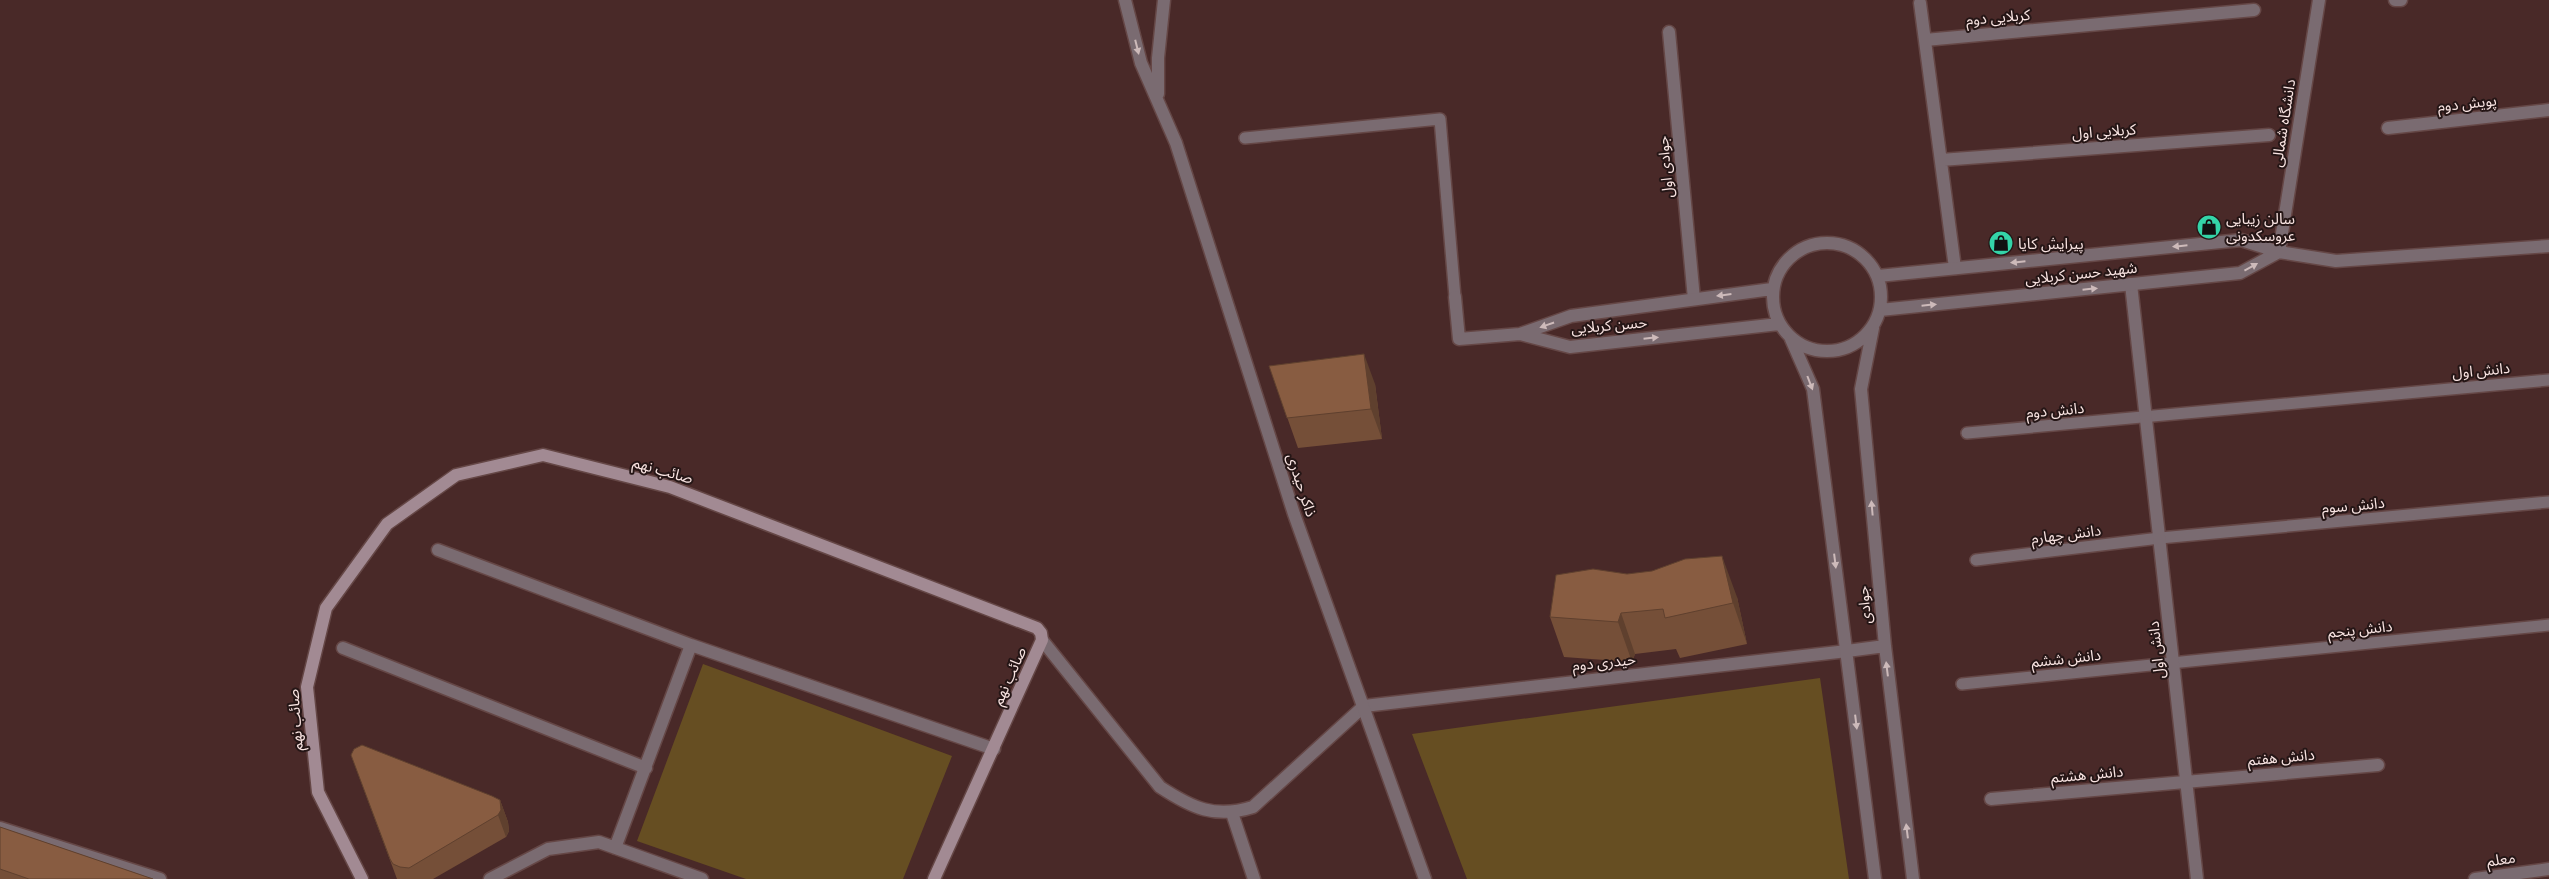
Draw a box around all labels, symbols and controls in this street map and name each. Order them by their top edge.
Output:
street label: کربلایی دوم [1965,5,2032,31]
one-way arrow [1133,40,1141,55]
street label: دانشگاه شمالی [2267,78,2299,168]
street label: پویش دوم [2436,90,2498,118]
street label: کربلایی اول [2071,119,2138,143]
street label: جوادی اول [1653,135,1677,199]
place label: سالن زیبایی عروسکدونی [2226,209,2296,245]
shop icon: سالن زیبایی عروسکدونی [2196,214,2222,240]
shop icon: پیرایش کایا [1988,230,2014,256]
place label: پیرایش کایا [2018,234,2084,254]
one-way arrow [2172,242,2188,250]
one-way arrow [2010,258,2026,266]
street label: شهید حسن کربلایی [2024,258,2138,288]
one-way arrow [2243,263,2258,271]
one-way arrow [2083,285,2099,293]
one-way arrow [1716,291,1732,299]
one-way arrow [1921,301,1937,309]
street label: حسن کربلایی [1570,312,1648,338]
one-way arrow [1539,321,1554,329]
one-way arrow [1644,334,1660,342]
street label: دانش اول [2451,358,2511,382]
one-way arrow [1807,376,1815,390]
street label: دانش دوم [2025,398,2085,424]
street label: ذاکر حیدری [1283,451,1321,519]
street label: صائب نهم [630,452,695,490]
street label: دانش سوم [2321,493,2386,519]
one-way arrow [1868,499,1876,515]
street label: دانش چهارم [2030,520,2102,550]
one-way arrow [1832,553,1840,569]
street label: جوادی [1853,585,1875,625]
street label: دانش پنجم [2327,616,2393,644]
street label: دانش اول [2144,620,2168,680]
street label: صائب نهم [988,644,1032,709]
street label: دانش ششم [2030,645,2102,673]
street label: حیدری دوم [1571,649,1637,677]
one-way arrow [1883,661,1891,677]
street label: صائب نهم [283,688,309,752]
one-way arrow [1852,715,1860,731]
street label: دانش هفتم [2247,745,2316,771]
street label: دانش هشتم [2050,761,2124,789]
one-way arrow [1903,822,1911,838]
street label: معلم [2486,848,2517,872]

